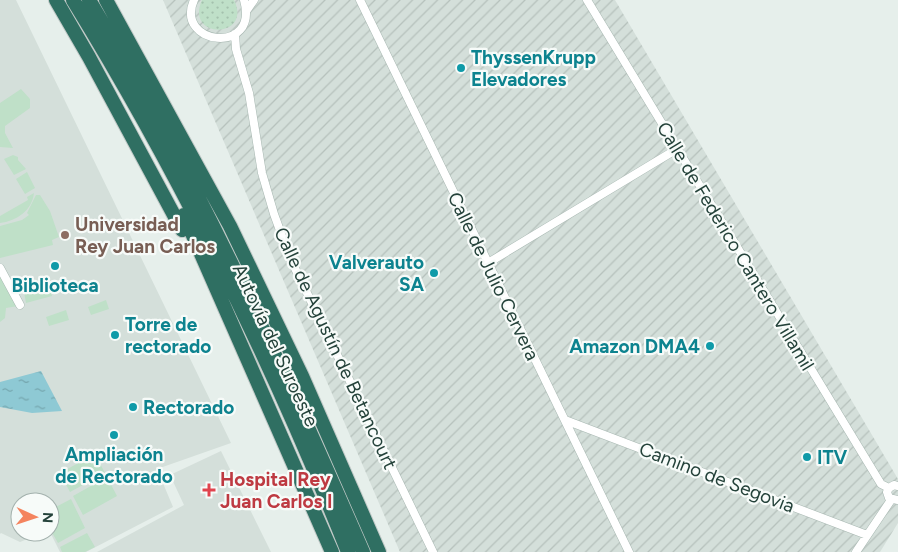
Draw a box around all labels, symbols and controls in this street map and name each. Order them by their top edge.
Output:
place label: ThyssenKrupp Elevadores [471,46,596,91]
marker: ThyssenKrupp Elevadores [455,62,467,74]
street label: Calle de Federico Cantero Villamil [652,118,819,375]
street label: Calle de Julio Cervera [443,188,544,364]
place label: Universidad Rey Juan Carlos [75,213,215,258]
street label: Calle de Agustín de Betancourt [269,224,402,473]
marker: Universidad Rey Juan Carlos [59,229,71,241]
place label: Valverauto SA [329,251,424,296]
marker: Biblioteca [49,260,61,272]
street label: Autovía del Suroeste [228,260,323,430]
marker: Valverauto SA [428,267,440,279]
place label: Biblioteca [11,274,99,297]
place label: Torre de rectorado [125,313,211,358]
marker: Torre de rectorado [109,329,121,341]
place label: Amazon DMA4 [569,335,700,358]
marker: Amazon DMA4 [704,340,716,352]
place label: Rectorado [143,396,234,419]
marker: Rectorado [127,401,139,413]
marker: Ampliación de Rectorado [108,429,120,441]
street label: Camino de Segovia [636,437,798,518]
place label: Ampliación de Rectorado [55,443,173,488]
place label: ITV [817,446,848,469]
marker: ITV [801,451,813,463]
place label: Hospital Rey Juan Carlos I [220,468,332,513]
marker: Hospital Rey Juan Carlos I [202,483,216,497]
north arrow [10,492,60,542]
text: N [39,512,56,524]

